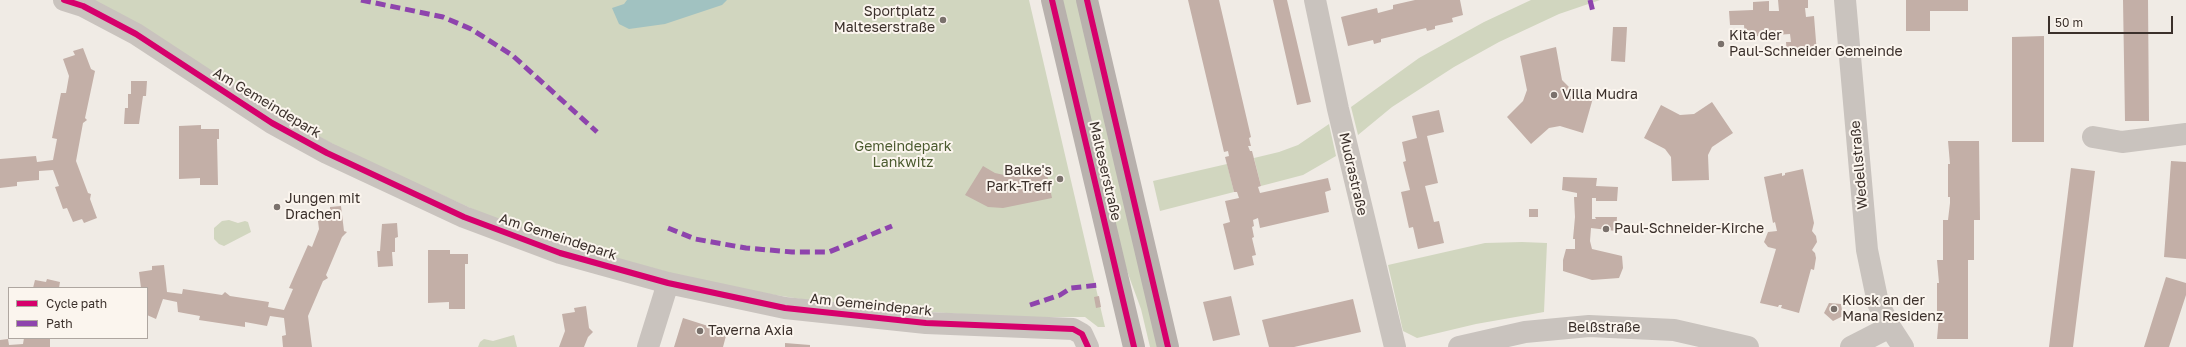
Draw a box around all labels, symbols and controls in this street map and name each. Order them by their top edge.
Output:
place label: Sportplatz Malteserstraße [834,4,935,36]
scale bar [2050,8,2175,34]
marker: Sportplatz Malteserstraße [938,15,948,25]
text: 50 m [2055,15,2083,30]
place label: Kita der Paul-Schneider Gemeinde [1729,28,1903,60]
marker: Kita der Paul-Schneider Gemeinde [1716,39,1726,49]
street label: Am Gemeindepark [210,64,324,142]
place label: Villa Mudra [1562,87,1638,103]
marker: Villa Mudra [1549,90,1559,100]
street label: Malteserstraße [1085,120,1125,222]
street label: Wedellstraße [1847,120,1871,210]
street label: Mudrastraße [1335,131,1371,217]
park label: Gemeindepark Lankwitz [854,139,952,172]
place label: Balke's Park-Treff [986,163,1052,196]
marker: Balke's Park-Treff [1055,174,1065,184]
place label: Jungen mit Drachen [285,191,360,224]
marker: Jungen mit Drachen [272,202,282,212]
street label: Am Gemeindepark [497,210,619,264]
place label: Paul-Schneider-Kirche [1614,221,1764,237]
marker: Paul-Schneider-Kirche [1601,224,1611,234]
legend [8,287,148,339]
street label: Am Gemeindepark [809,290,933,320]
place label: Kiosk an der Mana Residenz [1842,293,1943,326]
text: Cycle path [46,296,107,311]
marker: Kiosk an der Mana Residenz [1829,304,1839,314]
text: Path [46,316,73,331]
street label: Belßstraße [1568,320,1640,336]
place label: Taverna Axia [708,323,793,339]
marker: Taverna Axia [695,326,705,336]

